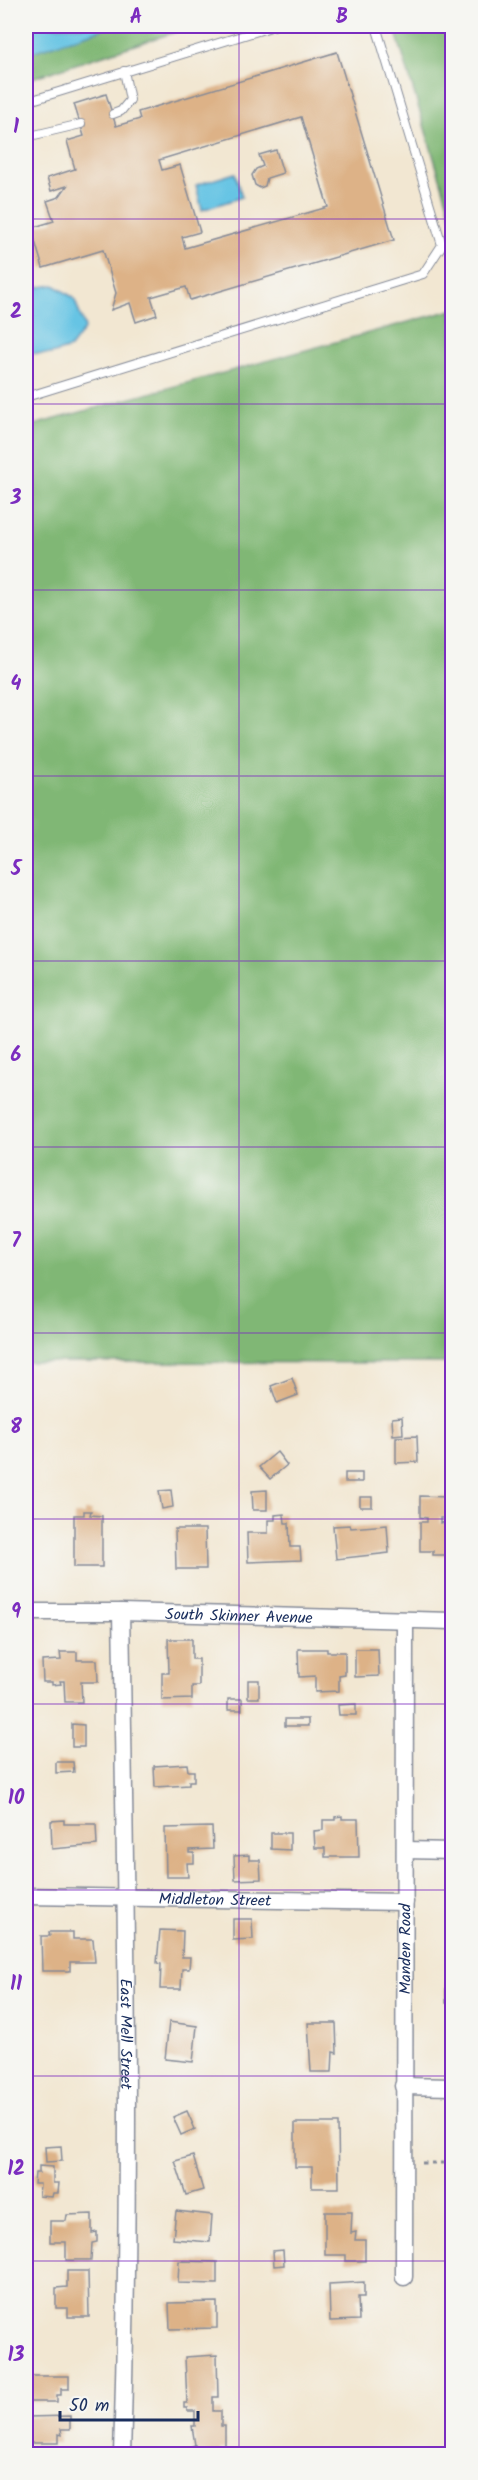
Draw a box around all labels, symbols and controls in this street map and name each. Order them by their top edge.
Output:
text: A [130,2,142,34]
text: B [336,2,348,34]
text: 1 [13,112,19,144]
text: 2 [10,297,22,329]
text: 3 [10,483,22,515]
text: 4 [11,669,22,701]
text: 5 [10,854,23,886]
text: 6 [11,1040,22,1072]
text: 7 [11,1226,21,1258]
text: 8 [10,1412,22,1444]
text: 9 [11,1597,21,1629]
street label: South Skinner Avenue [165,1602,313,1631]
text: 10 [8,1783,25,1815]
street label: Middleton Street [158,1887,272,1914]
street label: Manden Road [393,1903,419,1994]
text: 11 [10,1969,22,2001]
street label: East Mell Street [112,1978,138,2090]
text: 12 [7,2154,25,2186]
text: 13 [8,2340,25,2372]
scale bar [60,2384,198,2422]
text: 50 m [69,2392,109,2421]

